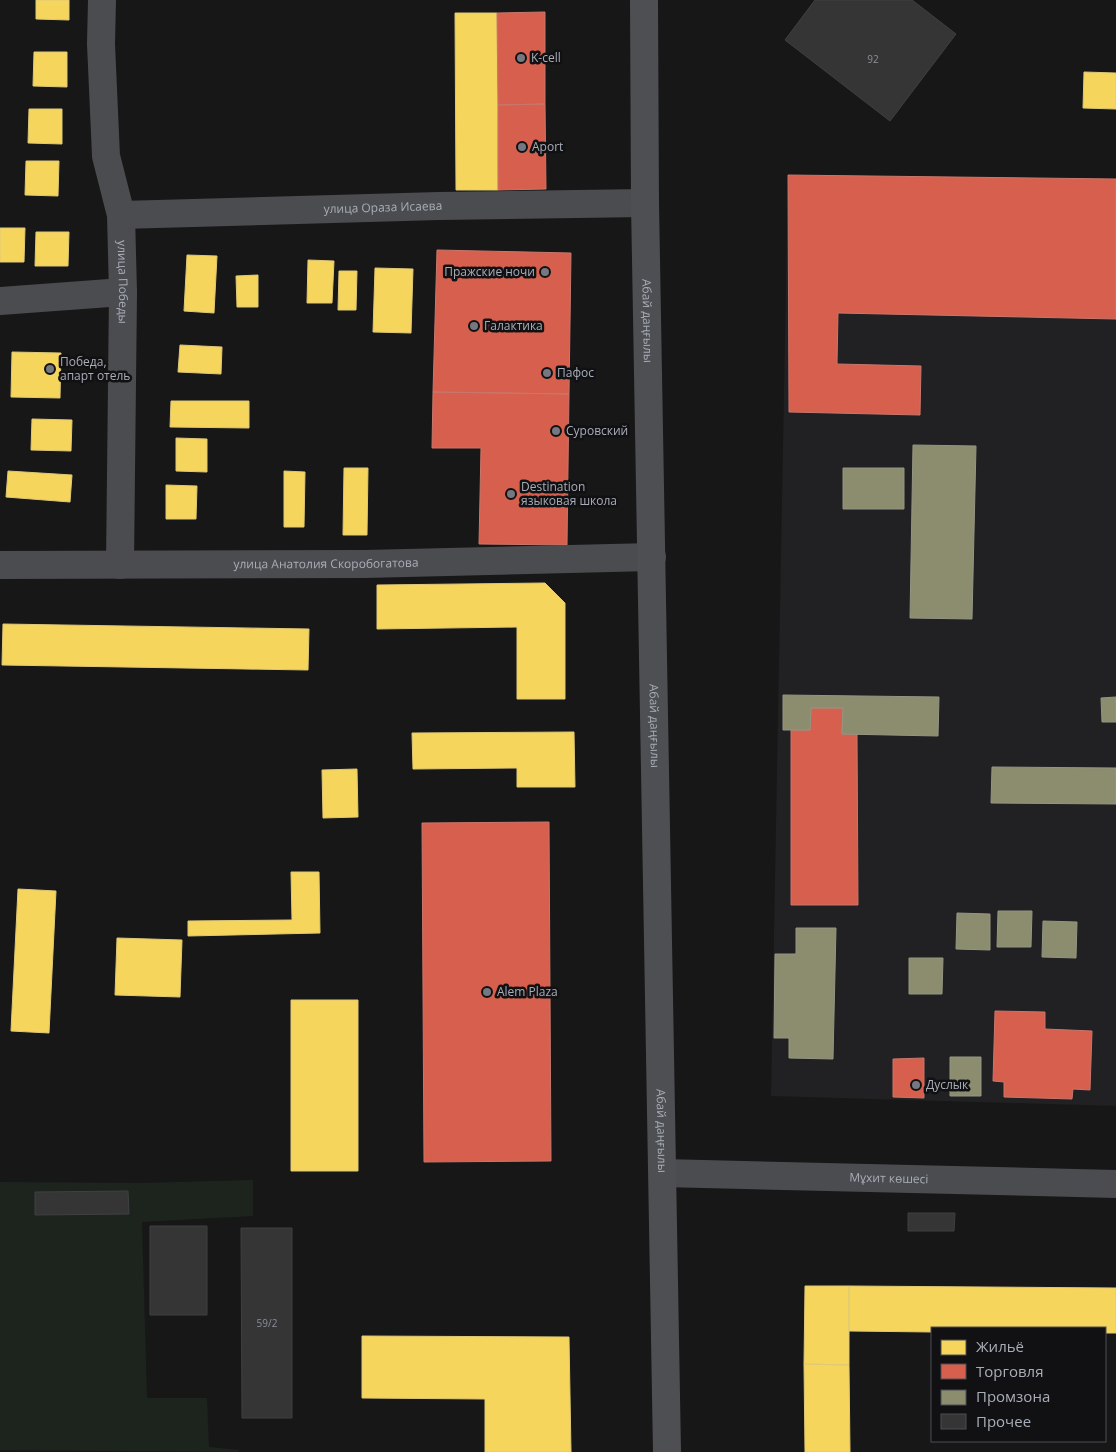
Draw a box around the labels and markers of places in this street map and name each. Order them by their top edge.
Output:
place label: K-cell [531,49,561,66]
marker: K-cell [515,52,527,64]
place label: Aport [532,138,563,155]
marker: Aport [516,141,528,153]
place label: Пражские ночи [444,263,535,280]
marker: Пражские ночи [539,266,551,278]
place label: Галактика [484,317,543,334]
marker: Галактика [468,320,480,332]
place label: Победа, апарт отель [60,353,130,384]
marker: Победа, апарт отель [44,363,56,375]
place label: Пафос [557,364,594,381]
marker: Пафос [541,367,553,379]
place label: Суровский [566,422,628,439]
marker: Суровский [550,425,562,437]
place label: Destination языковая школа [521,478,617,509]
marker: Destination языковая школа [505,488,517,500]
place label: Alem Plaza [497,983,558,1000]
marker: Alem Plaza [481,986,493,998]
place label: Дуслык [926,1076,969,1093]
marker: Дуслык [910,1079,922,1091]

